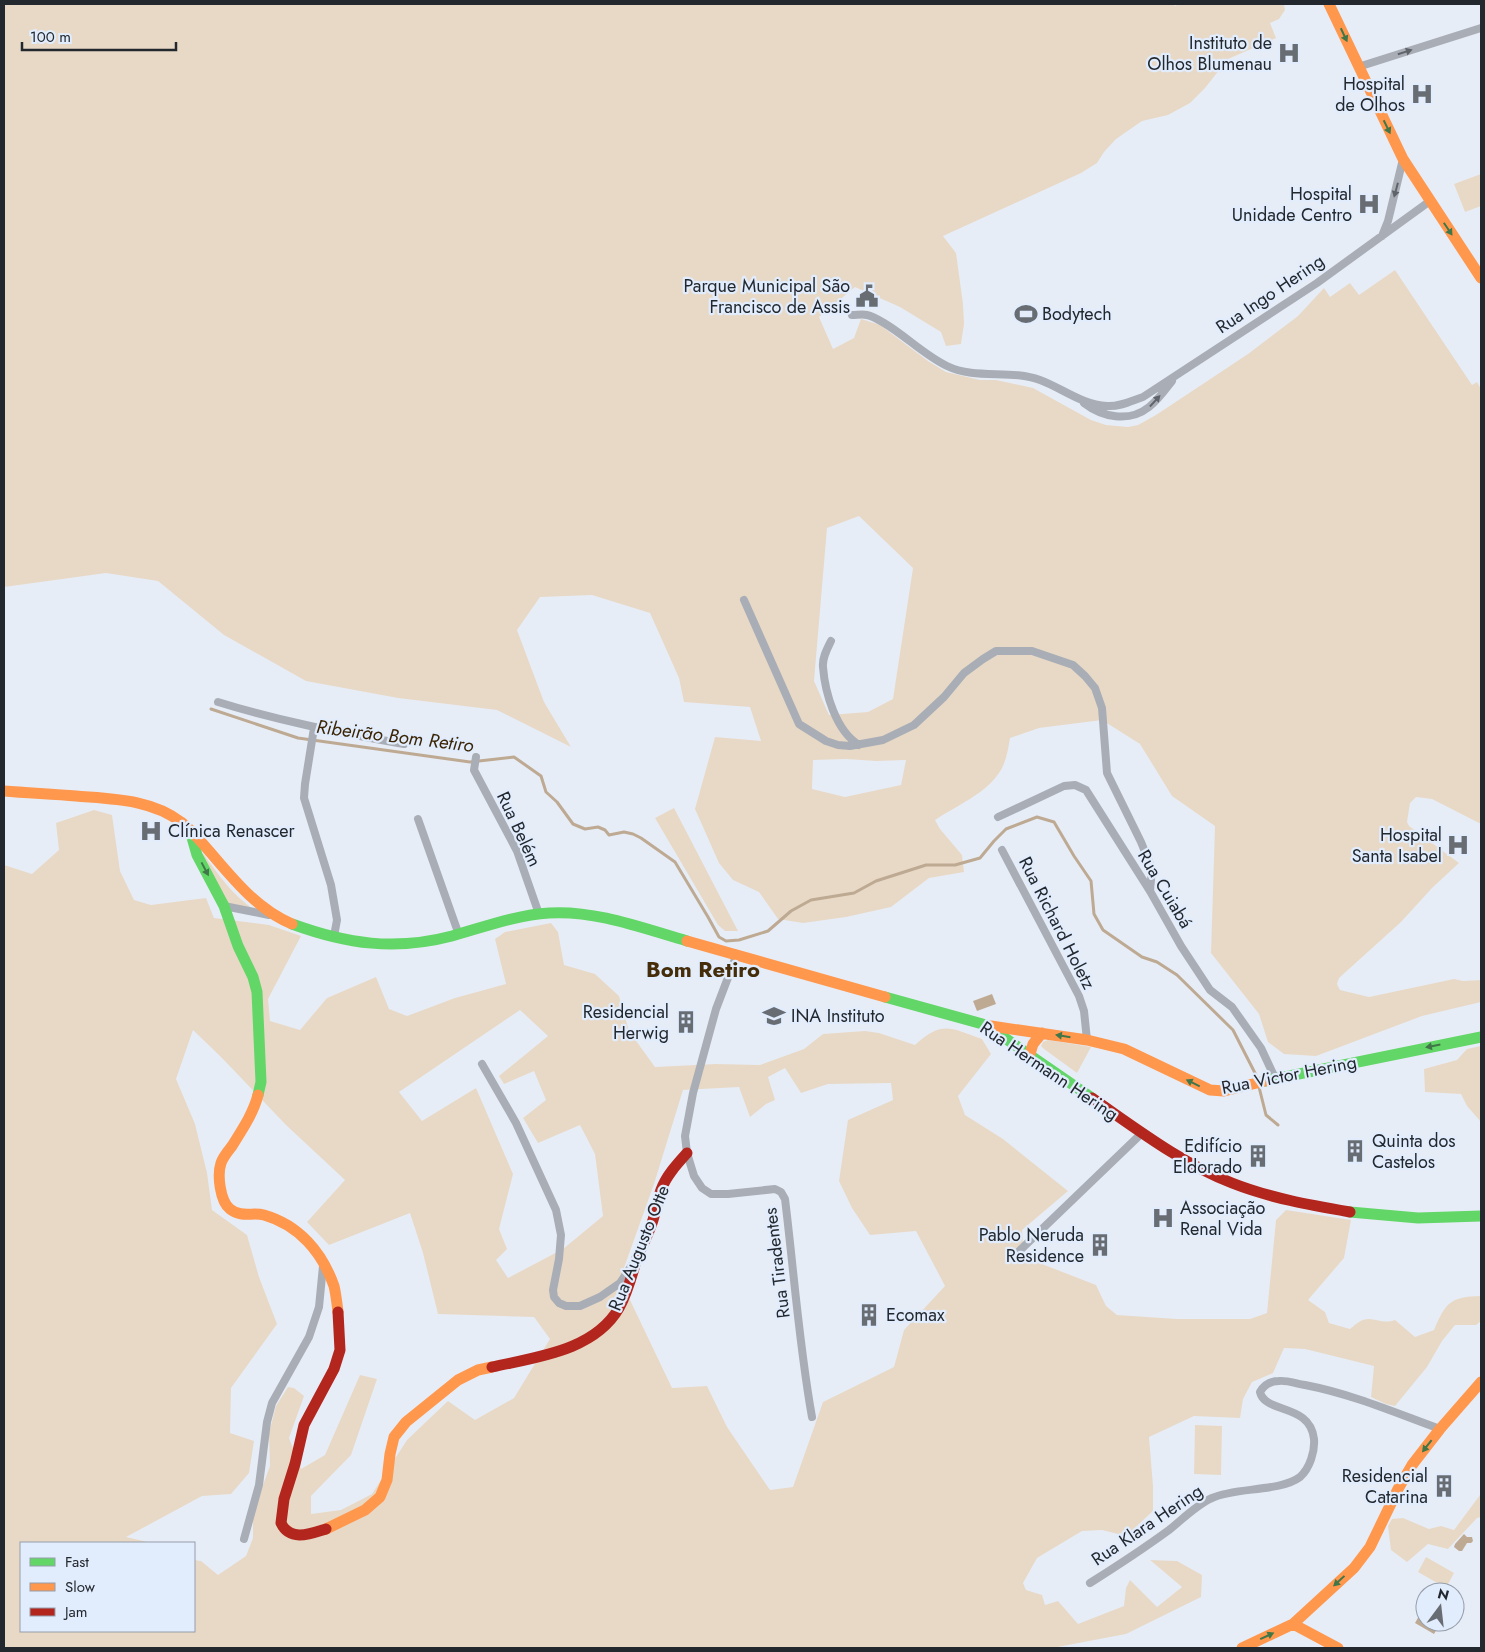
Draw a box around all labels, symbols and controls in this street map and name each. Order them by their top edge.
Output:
scale bar [22,20,176,52]
text: 100 m [30,26,71,48]
one-way arrow [1340,28,1348,42]
place label: Instituto de Olhos Blumenau [1147,30,1272,77]
hospital icon: Instituto de Olhos Blumenau [1276,40,1302,66]
one-way arrow [1398,48,1413,56]
place label: Hospital de Olhos [1335,71,1405,118]
hospital icon: Hospital de Olhos [1409,81,1435,107]
one-way arrow [1383,120,1391,134]
place label: Hospital Unidade Centro [1232,181,1352,228]
one-way arrow [1392,182,1400,198]
hospital icon: Hospital Unidade Centro [1356,191,1382,217]
one-way arrow [1443,222,1453,236]
street label: Rua Ingo Hering [1211,248,1329,340]
place label: Parque Municipal São Francisco de Assis [683,273,850,320]
public building icon: Parque Municipal São Francisco de Assis [854,283,880,309]
sports icon: Bodytech [1013,301,1039,327]
place label: Bodytech [1042,301,1112,327]
one-way arrow [1149,395,1161,407]
water label: Ribeirão Bom Retiro [315,713,475,759]
street label: Rua Belém [490,787,548,871]
hospital icon: Clínica Renascer [138,818,164,844]
place label: Clínica Renascer [168,818,296,844]
place label: Hospital Santa Isabel [1352,822,1442,869]
hospital icon: Hospital Santa Isabel [1445,832,1471,858]
street label: Rua Cuiabá [1131,845,1199,933]
street label: Rua Richard Holetz [1012,852,1102,994]
one-way arrow [201,861,209,876]
district label: Bom Retiro [646,953,760,985]
place label: Residencial Herwig [583,999,669,1046]
school or university icon: INA Instituto [761,1003,787,1029]
place label: INA Instituto [791,1003,885,1029]
building icon: Residencial Herwig [673,1009,699,1035]
street label: Rua Hermann Hering [975,1015,1123,1127]
one-way arrow [1055,1032,1071,1040]
one-way arrow [1425,1042,1441,1050]
street label: Rua Victor Hering [1219,1049,1359,1101]
one-way arrow [1186,1078,1200,1086]
place label: Quinta dos Castelos [1372,1128,1456,1175]
place label: Edifício Eldorado [1173,1133,1242,1180]
building icon: Quinta dos Castelos [1342,1138,1368,1164]
building icon: Edifício Eldorado [1245,1143,1271,1169]
street label: Rua Augusto Otte [602,1181,676,1315]
place label: Associação Renal Vida [1180,1195,1265,1242]
hospital icon: Associação Renal Vida [1150,1205,1176,1231]
street label: Rua Tiradentes [757,1206,797,1320]
place label: Pablo Neruda Residence [979,1222,1084,1269]
building icon: Pablo Neruda Residence [1087,1232,1113,1258]
building icon: Ecomax [856,1302,882,1328]
place label: Ecomax [886,1302,945,1328]
one-way arrow [1421,1439,1432,1452]
place label: Residencial Catarina [1342,1463,1428,1510]
building icon: Residencial Catarina [1431,1473,1457,1499]
street label: Rua Klara Hering [1086,1478,1208,1572]
legend [20,1542,195,1632]
text: Fast [65,1551,89,1573]
one-way arrow [1334,1575,1346,1587]
text: Slow [65,1576,96,1598]
north arrow [1415,1582,1465,1632]
text: N [1435,1583,1451,1606]
text: Jam [63,1601,88,1623]
one-way arrow [1260,1632,1275,1640]

